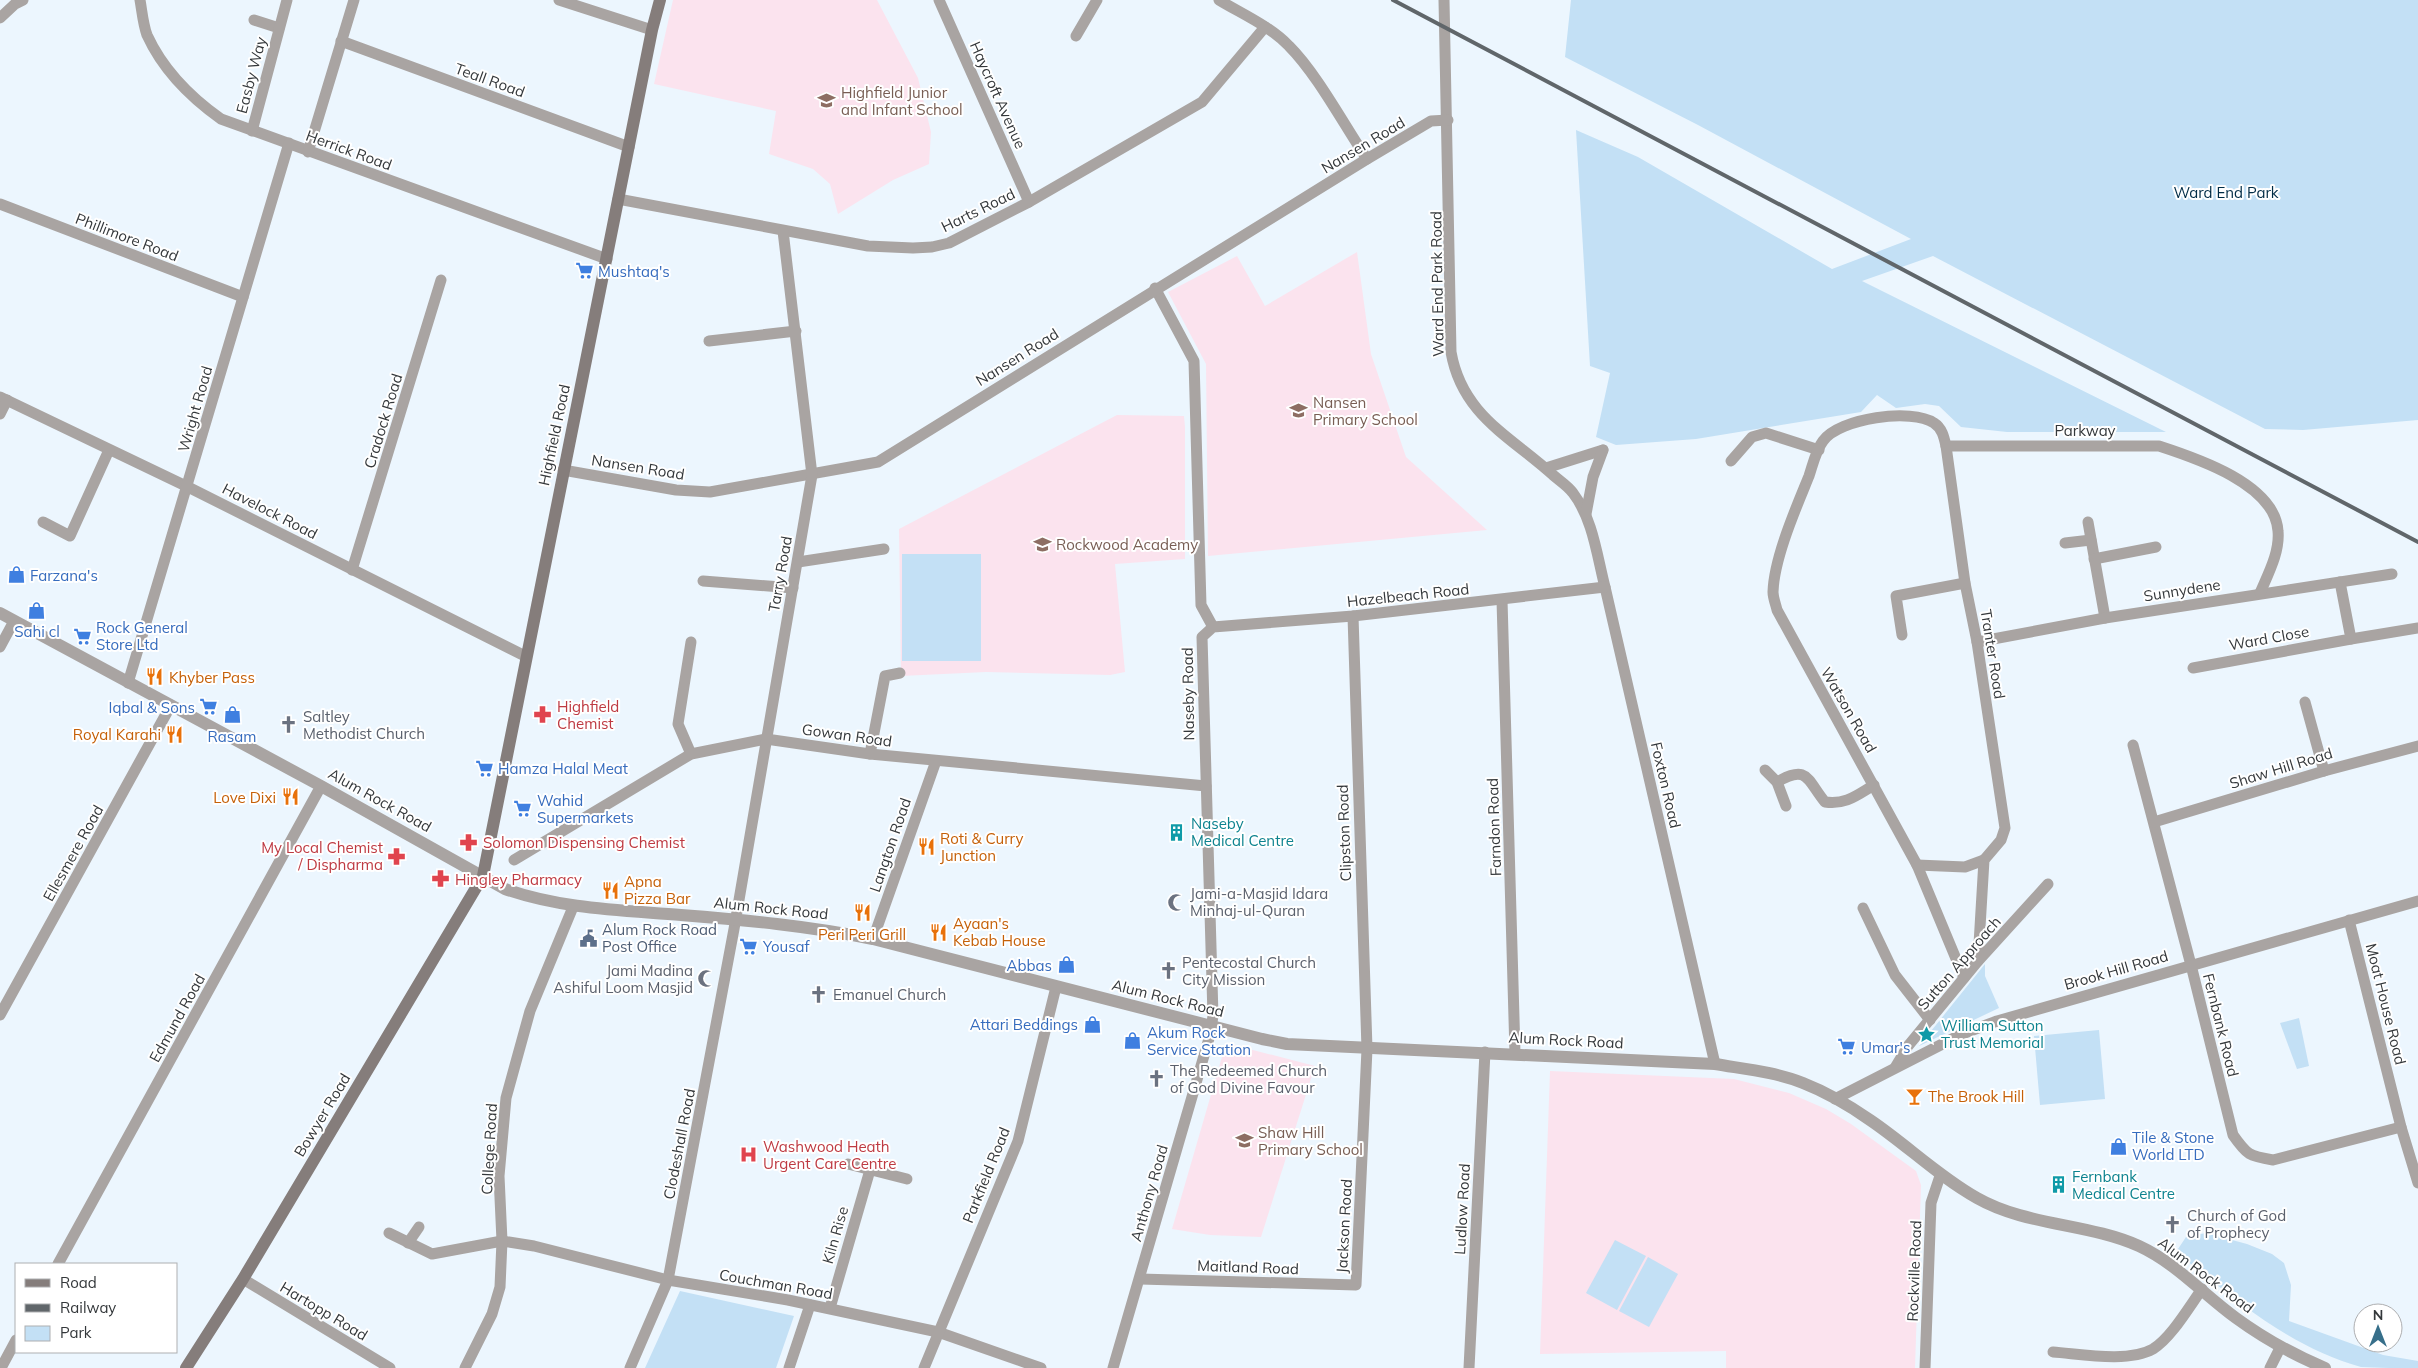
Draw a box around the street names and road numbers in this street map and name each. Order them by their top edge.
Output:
street label: Easby Way [232,35,270,115]
street label: Haycroft Avenue [966,38,1030,152]
street label: Teall Road [452,59,528,101]
street label: Nansen Road [1318,113,1408,177]
street label: Herrick Road [303,126,395,174]
street label: Harts Road [938,184,1018,236]
street label: Phillimore Road [73,209,181,265]
street label: Ward End Park Road [1426,211,1448,357]
street label: Nansen Road [972,324,1062,390]
street label: Wright Road [174,364,216,454]
street label: Cradock Road [360,371,406,471]
street label: Highfield Road [534,383,574,487]
street label: Parkway [2054,421,2116,440]
street label: Nansen Road [590,450,686,484]
street label: Havelock Road [219,479,321,543]
street label: Tarry Road [764,534,796,614]
street label: Sunnydene [2142,575,2222,605]
street label: Hazelbeach Road [1346,579,1470,611]
street label: Tranter Road [1977,608,2009,700]
street label: Ward Close [2227,622,2311,654]
street label: Naseby Road [1178,647,1198,741]
street label: Watson Road [1817,664,1881,756]
street label: Gowan Road [801,719,893,751]
street label: Foxton Road [1647,740,1685,830]
street label: Shaw Hill Road [2227,743,2335,793]
street label: Alum Rock Road [325,764,435,836]
street label: Farndon Road [1483,777,1505,877]
street label: Clipston Road [1333,784,1355,882]
street label: Langton Road [865,795,915,895]
street label: Ellesmere Road [39,802,107,904]
street label: Alum Rock Road [713,893,829,923]
street label: Sutton Approach [1913,912,2005,1014]
street label: Moat House Road [2362,941,2410,1067]
street label: Brook Hill Road [2062,946,2170,994]
street label: Edmund Road [145,971,209,1065]
street label: Fernbank Road [2199,971,2243,1079]
street label: Alum Rock Road [1110,975,1226,1021]
street label: Alum Rock Road [1508,1028,1624,1052]
street label: Bowyer Road [290,1070,354,1160]
street label: Clodeshall Road [659,1087,699,1201]
street label: College Road [477,1103,501,1195]
street label: Parkfield Road [958,1124,1014,1226]
street label: Anthony Road [1126,1142,1172,1244]
street label: Ludlow Road [1450,1163,1474,1255]
street label: Jackson Road [1332,1178,1356,1274]
street label: Kiln Rise [818,1204,852,1266]
street label: Rockville Road [1903,1220,1925,1322]
street label: Alum Rock Road [2154,1233,2258,1317]
street label: Maitland Road [1197,1256,1299,1278]
street label: Couchman Road [718,1265,834,1303]
street label: Hartopp Road [277,1277,371,1345]

